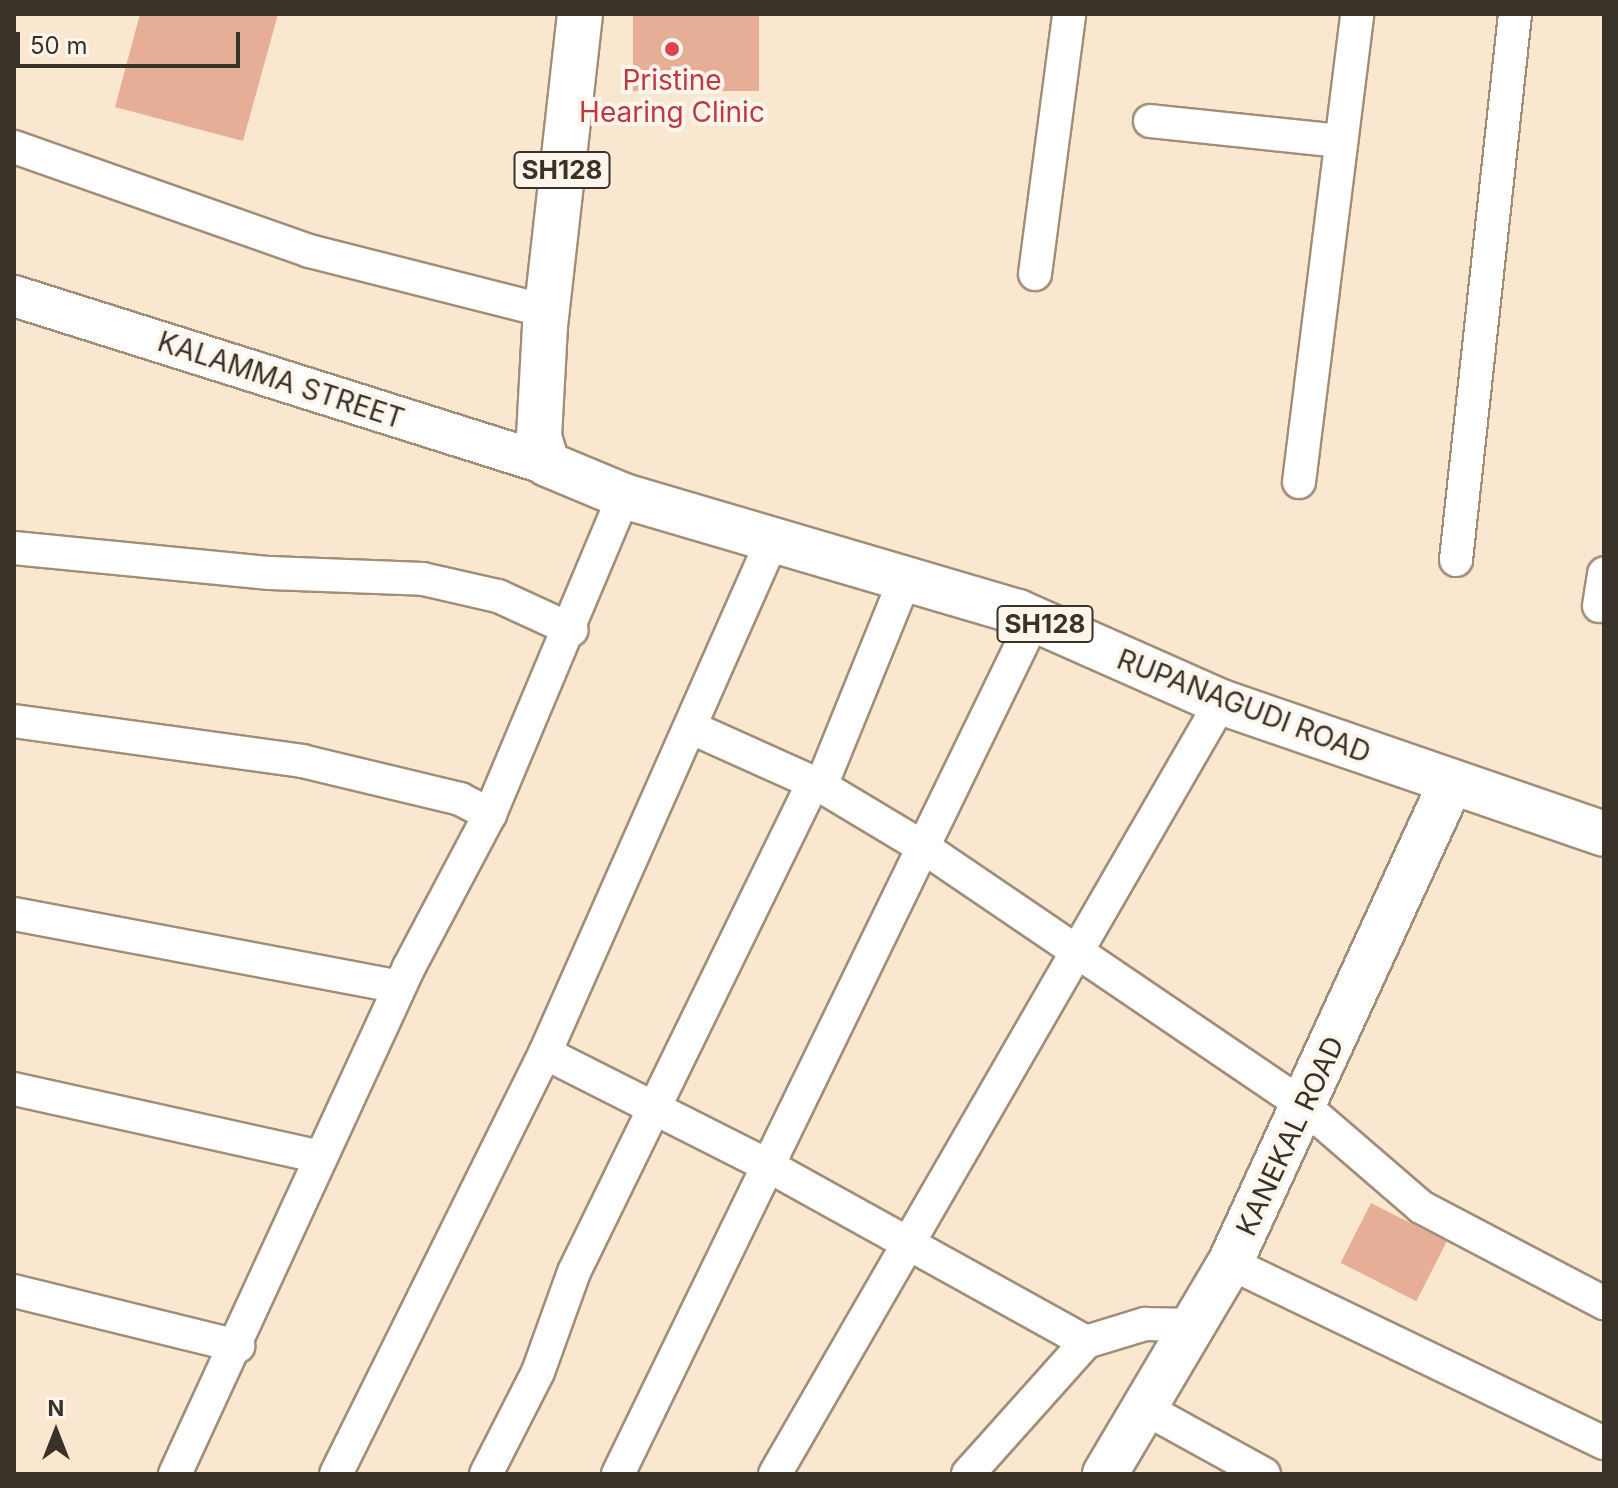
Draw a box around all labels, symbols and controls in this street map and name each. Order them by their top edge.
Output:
scale bar [20,16,244,66]
text: 50 m [30,31,88,60]
marker: Pristine Hearing Clinic [661,38,683,60]
place label: Pristine Hearing Clinic [579,63,765,129]
road number: SH128 [512,148,612,192]
street label: KALAMMA STREET [154,324,408,436]
road number: SH128 [995,602,1095,646]
street label: RUPANAGUDI ROAD [1113,642,1375,770]
street label: KANEKAL ROAD [1229,1031,1351,1241]
north arrow [16,1392,96,1472]
text: N [48,1395,64,1421]

